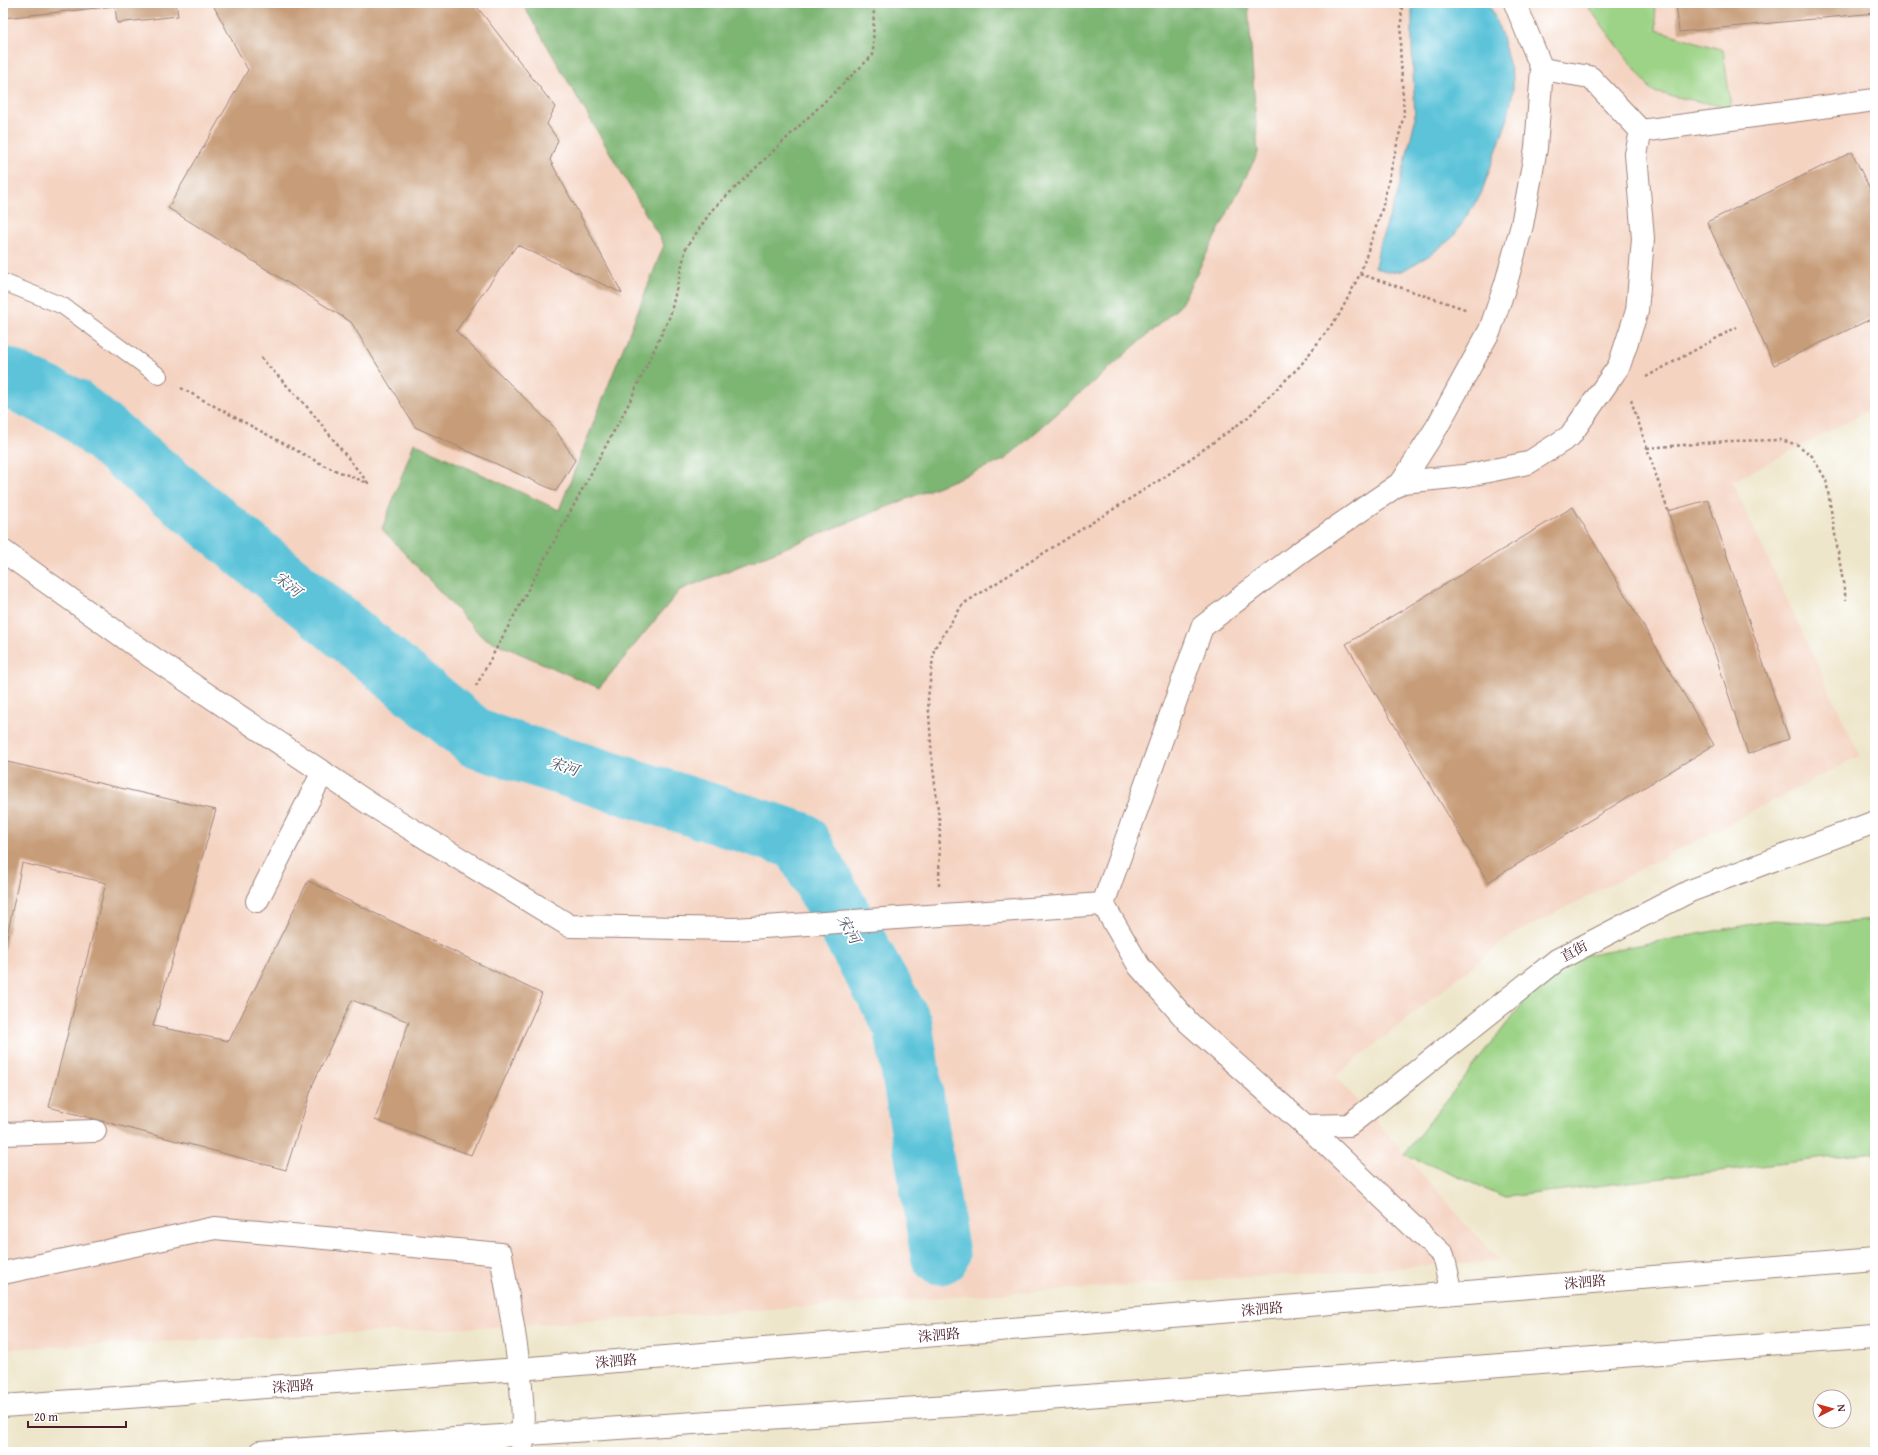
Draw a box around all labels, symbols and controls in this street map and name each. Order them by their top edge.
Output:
water label: 宋河 [270,566,309,603]
water label: 宋河 [546,751,584,782]
water label: 宋河 [833,911,867,950]
street label: 直街 [1557,936,1591,966]
street label: 洙泗路 [1563,1270,1607,1294]
street label: 洙泗路 [1240,1297,1284,1321]
street label: 洙泗路 [917,1323,961,1347]
street label: 洙泗路 [594,1349,638,1373]
street label: 洙泗路 [271,1375,315,1397]
north arrow [1812,1389,1852,1429]
scale bar [28,1403,126,1429]
text: N [1834,1403,1850,1413]
text: 20 m [34,1408,58,1425]

